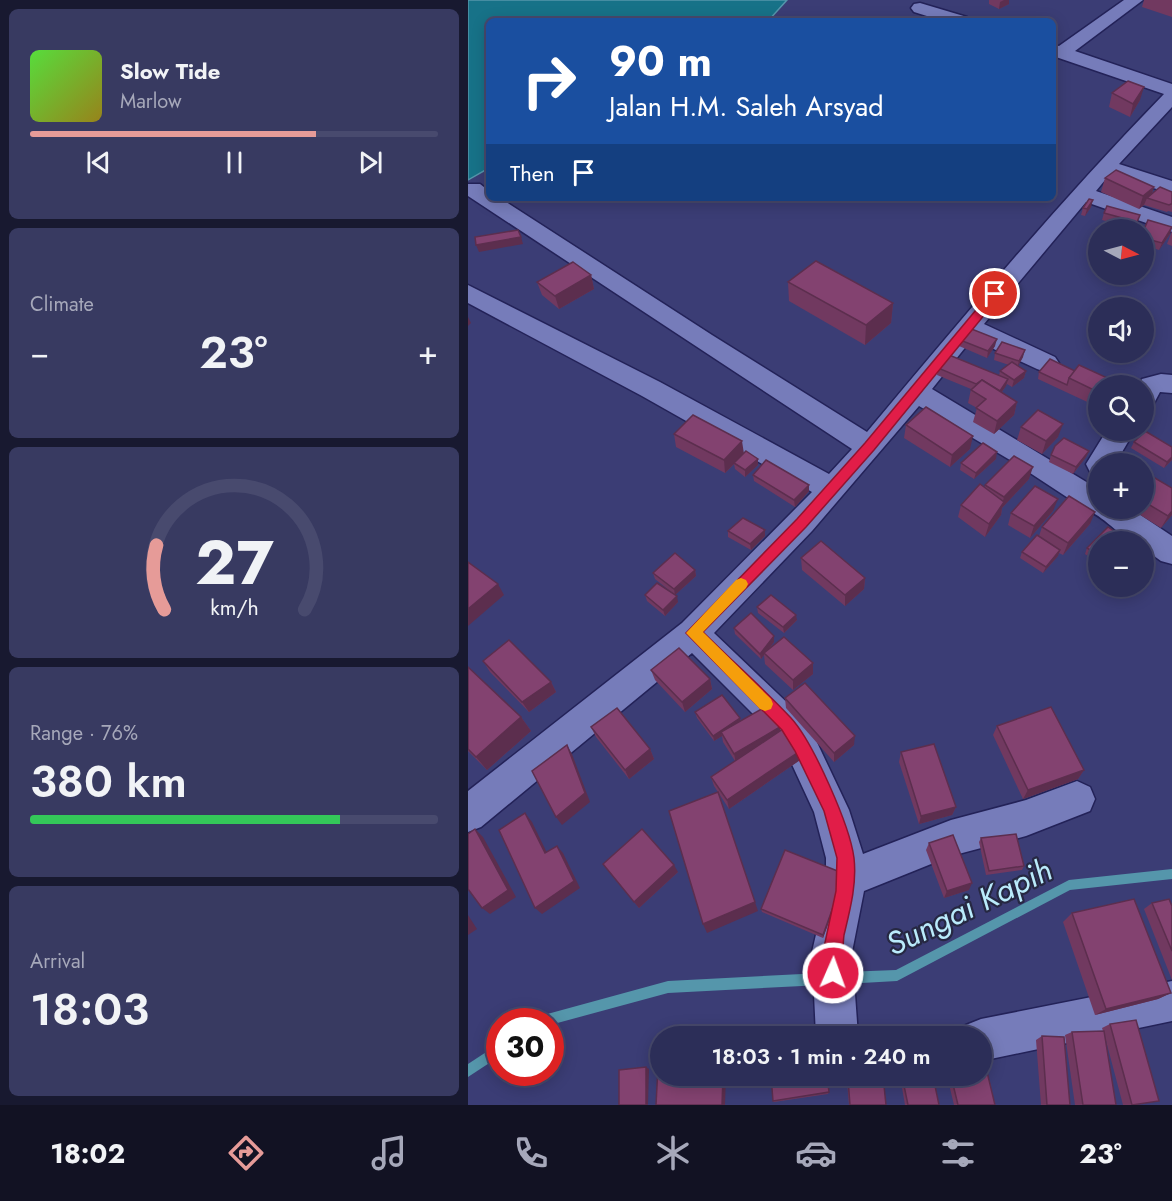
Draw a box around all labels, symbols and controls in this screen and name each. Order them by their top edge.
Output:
text: 90 m [609,31,712,92]
icon: right [510,42,588,120]
text: Slow Tide [120,55,220,87]
text: Marlow [120,87,182,116]
text: Jalan H.M. Saleh Arsyad [609,87,884,126]
icon: previous [82,146,115,179]
icon: pause [218,146,251,179]
icon: next [354,146,387,179]
icon: arrive [567,156,600,189]
text: Then [510,157,555,189]
north arrow [1088,219,1154,285]
map controls [1088,219,1154,597]
pin [969,268,1020,319]
icon: arrive [978,277,1011,310]
text: Climate [30,290,94,319]
button: sound [1088,297,1154,363]
text: 23° [199,320,268,385]
text: − [30,329,49,376]
text: + [418,329,438,376]
button: search [1088,375,1154,441]
button: + [1088,453,1154,519]
text: 27 [195,517,274,607]
button: − [1088,531,1154,597]
text: km/h [210,592,258,623]
text: Range · 76% [30,719,138,748]
text: 380 km [30,749,187,814]
water label: Sungai Kapih [878,847,1060,967]
position arrow [801,941,865,1005]
text: Arrival [30,947,85,976]
text: 18:03 [30,977,149,1042]
speed limit sign: 30 [486,1008,564,1086]
text: 18:03 · 1 min · 240 m [712,1040,930,1072]
icon: directions [225,1132,267,1174]
icon: music [368,1132,410,1174]
icon: phone [510,1132,552,1174]
icon: climate [652,1132,694,1174]
icon: car [795,1132,837,1174]
icon: filters [937,1132,979,1174]
text: 18:02 [50,1134,125,1173]
text: 23° [1079,1134,1122,1173]

